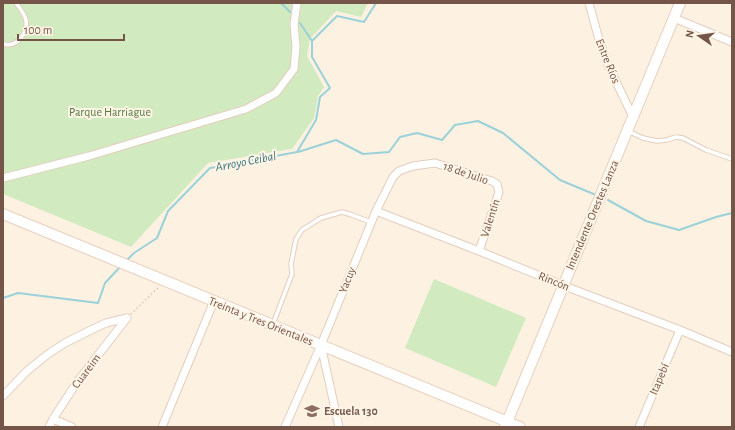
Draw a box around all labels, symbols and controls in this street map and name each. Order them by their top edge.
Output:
scale bar [18,16,124,42]
north arrow [679,16,719,56]
text: 100 m [24,24,52,36]
text: N [684,29,696,39]
street label: Entre Ríos [594,37,622,85]
park label: Parque Harriague [69,106,151,118]
water label: Arroyo Ceibal [213,150,278,174]
street label: Intendente Orestes Lanza [563,158,621,272]
street label: 18 de Julio [442,160,490,186]
street label: Valentín [478,197,502,239]
street label: Yacuy [336,265,359,295]
street label: Rincón [537,269,571,293]
street label: Treinta y Tres Orientales [207,295,315,348]
street label: Cuareim [69,352,103,390]
street label: Itapebí [647,361,671,397]
school or university icon: Escuela 130 [303,402,321,420]
place label: Escuela 130 [324,405,378,417]

